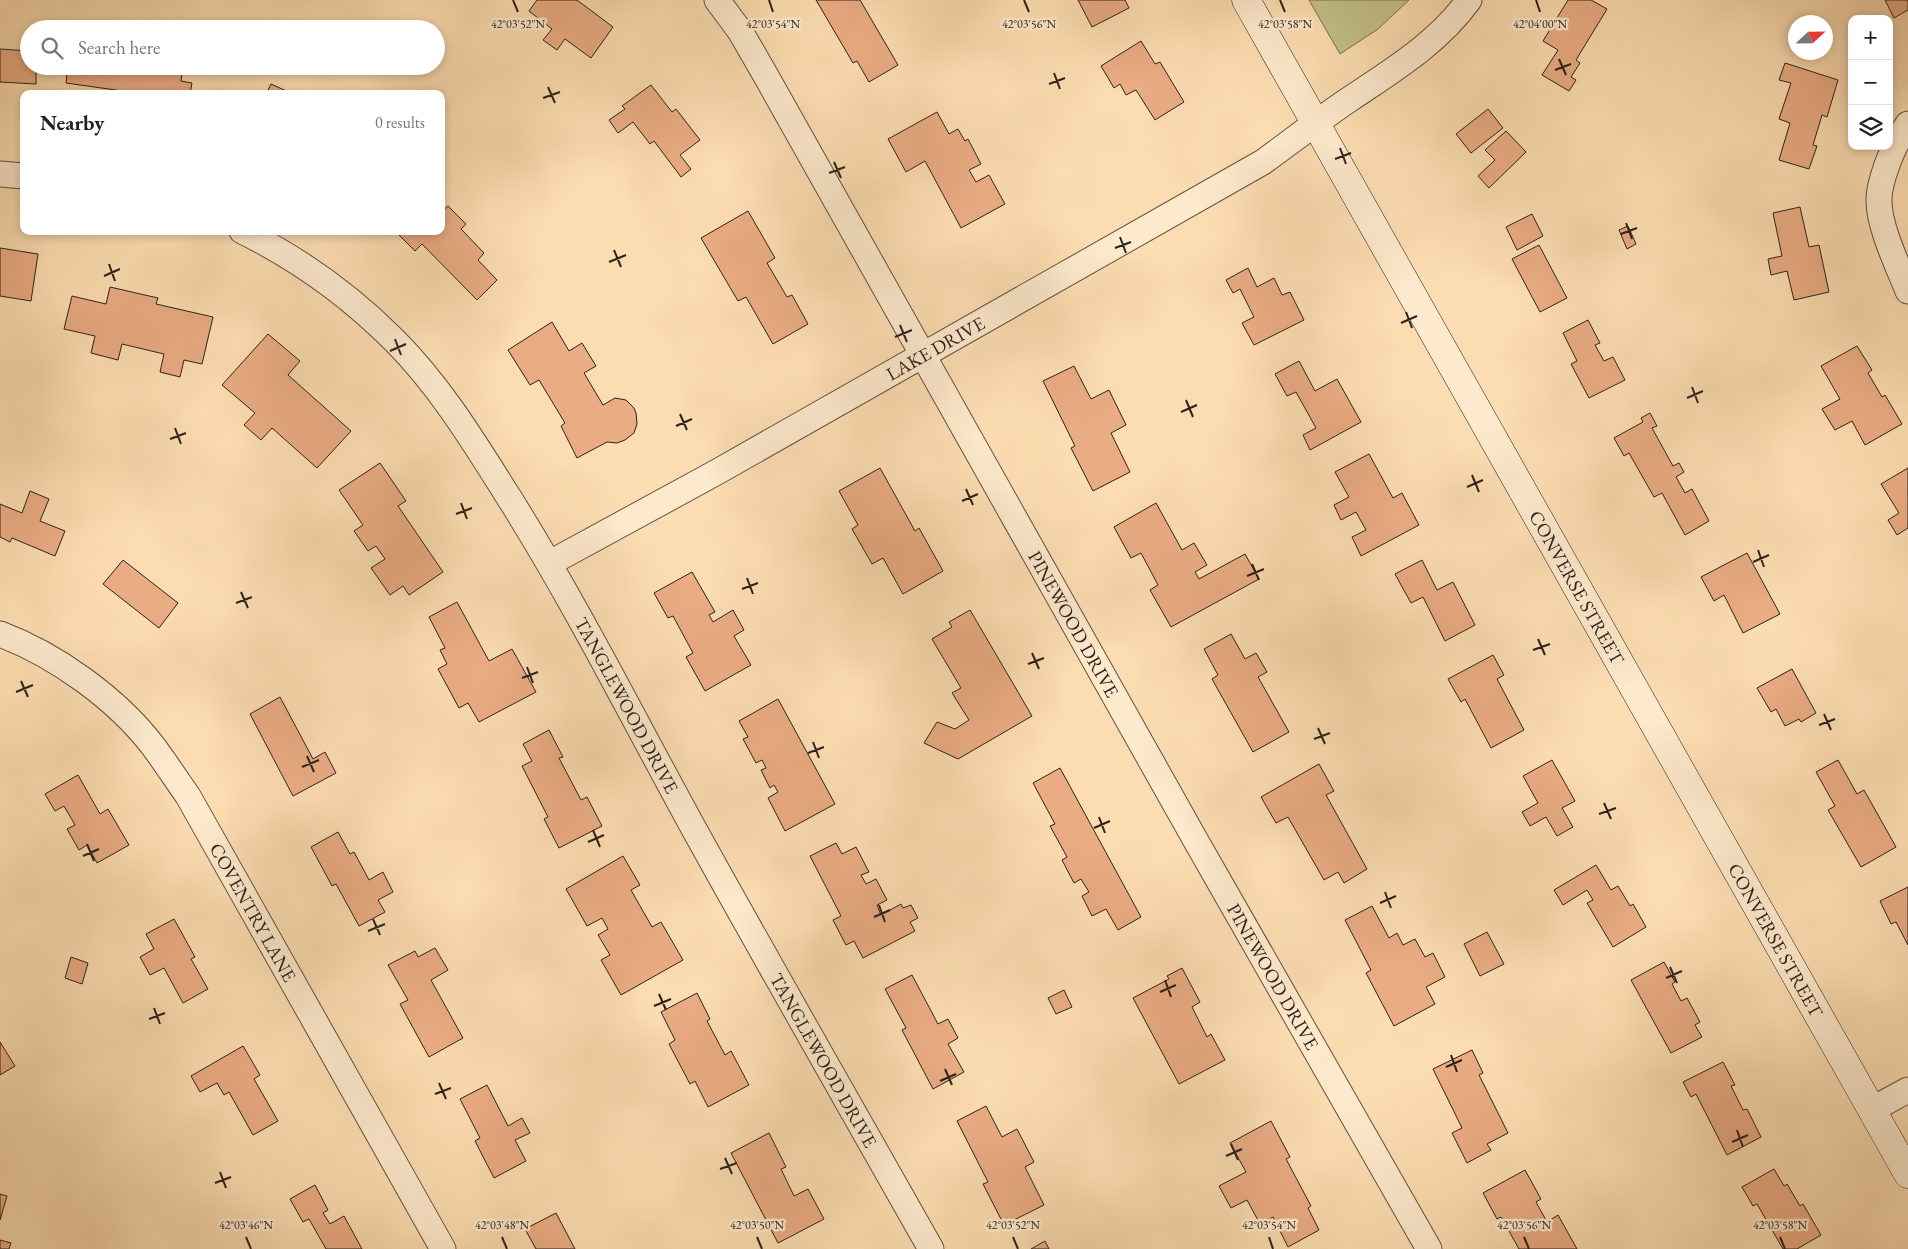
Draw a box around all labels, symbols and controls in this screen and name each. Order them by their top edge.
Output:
north arrow [1788,15,1833,60]
map controls [1848,15,1893,150]
button: + [1848,15,1893,60]
text: 42°03'52"N [491,16,545,32]
text: 42°03'54"N [746,16,800,32]
text: 42°03'56"N [1002,16,1056,32]
text: 42°03'58"N [1258,16,1312,32]
text: 42°04'00"N [1513,16,1567,32]
search box [20,20,445,75]
icon: search [38,34,66,62]
text: Search here [78,35,160,60]
button: − [1848,60,1893,105]
button: layers [1848,105,1893,150]
text: Nearby [40,109,104,136]
text: 0 results [375,112,425,133]
street label: LAKE DRIVE [881,310,989,386]
street label: CONVERSE STREET [1524,506,1631,669]
street label: PINEWOOD DRIVE [1023,546,1125,702]
street label: TANGLEWOOD DRIVE [569,612,685,798]
street label: COVENTRY LANE [204,838,303,986]
street label: CONVERSE STREET [1723,858,1829,1022]
street label: PINEWOOD DRIVE [1222,899,1325,1054]
street label: TANGLEWOOD DRIVE [765,968,883,1152]
text: 42°03'46"N [219,1217,273,1233]
text: 42°03'48"N [475,1217,529,1233]
text: 42°03'50"N [730,1217,784,1233]
text: 42°03'52"N [986,1217,1040,1233]
text: 42°03'54"N [1242,1217,1296,1233]
text: 42°03'56"N [1497,1217,1551,1233]
text: 42°03'58"N [1753,1217,1807,1233]

